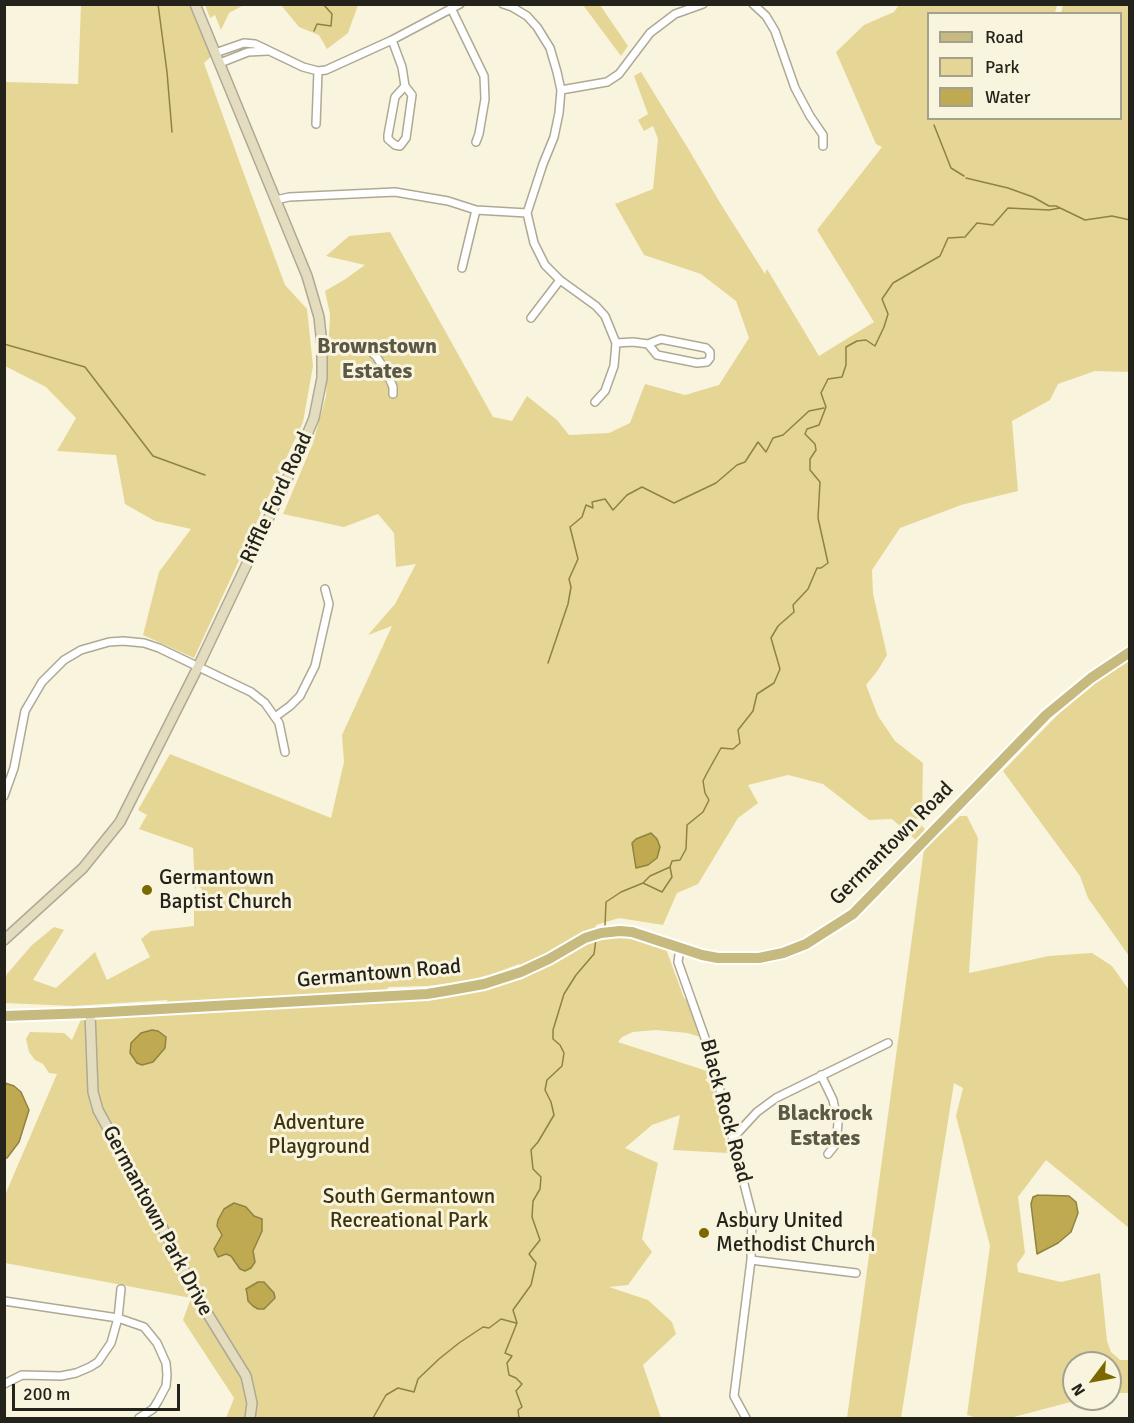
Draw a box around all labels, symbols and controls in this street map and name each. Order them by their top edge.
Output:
legend [927,12,1122,120]
text: Road [985,26,1024,48]
text: Park [985,56,1020,78]
text: Water [985,86,1030,108]
district label: Brownstown Estates [317,334,437,386]
street label: Riffle Ford Road [236,428,318,568]
street label: Germantown Road [825,777,959,911]
place label: Germantown Baptist Church [159,865,292,915]
marker: Germantown Baptist Church [140,883,154,897]
street label: Germantown Road [296,954,462,994]
street label: Black Rock Road [694,1036,756,1186]
district label: Blackrock Estates [777,1101,873,1152]
park label: Adventure Playground [268,1110,370,1160]
street label: Germantown Park Drive [96,1122,218,1320]
park label: South Germantown Recreational Park [323,1184,495,1234]
place label: Asbury United Methodist Church [716,1208,875,1258]
marker: Asbury United Methodist Church [697,1226,711,1240]
north arrow [1062,1351,1122,1411]
scale bar [15,1372,183,1410]
text: N [1067,1379,1090,1400]
text: 200 m [23,1383,70,1405]

